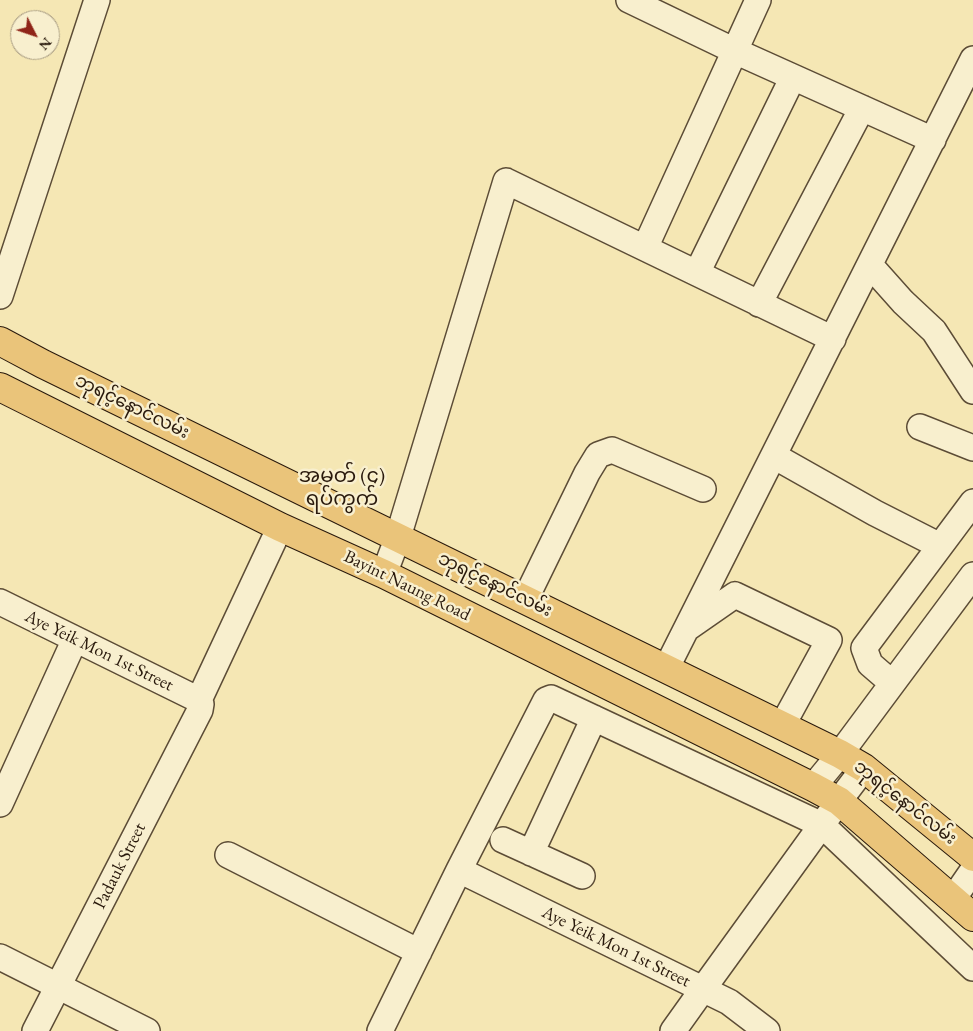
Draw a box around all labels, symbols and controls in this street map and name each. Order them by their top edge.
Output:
north arrow [10,10,60,60]
text: N [35,34,56,54]
street label: ဘုရင့်နောင်လမ်း [71,370,193,444]
district label: အမှတ် (၄) ရပ်ကွက် [299,465,385,512]
street label: Bayint Naung Road [340,546,474,626]
street label: ဘုရင့်နောင်လမ်း [434,548,556,622]
street label: Aye Yeik Mon 1st Street [21,606,177,696]
street label: ဘုရင့်နောင်လမ်း [849,756,961,850]
street label: Padauk Street [89,819,151,913]
street label: Aye Yeik Mon 1st Street [538,902,694,992]

